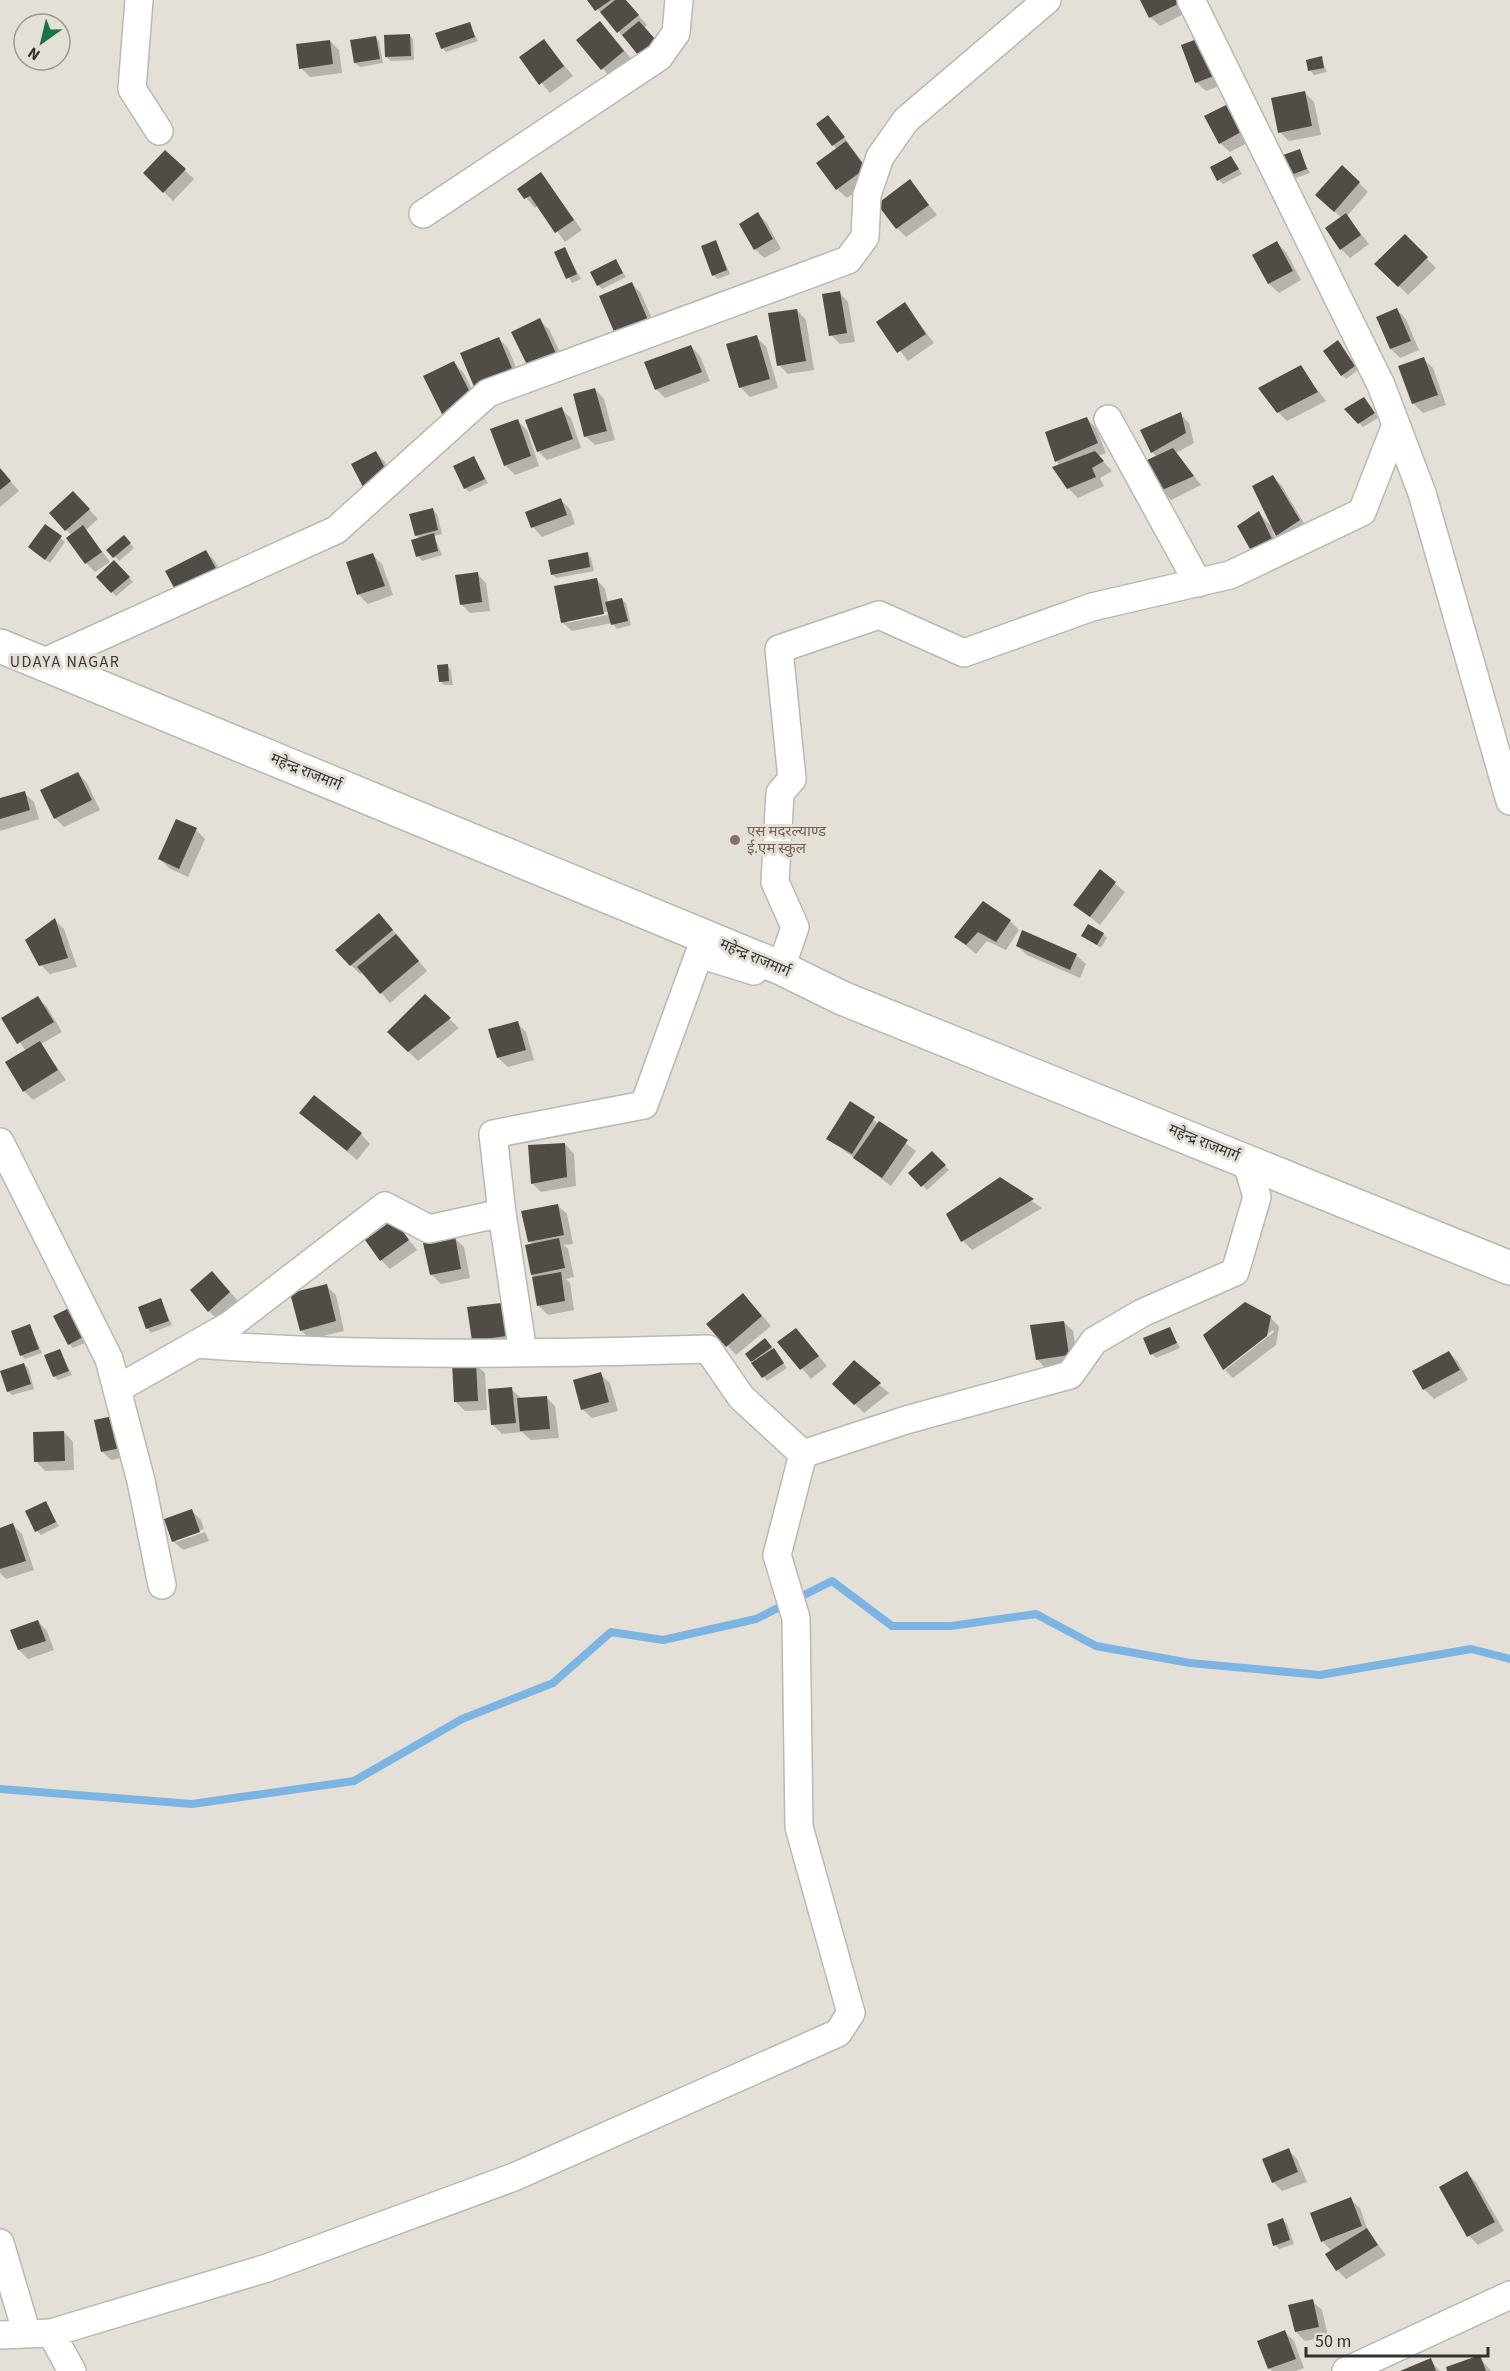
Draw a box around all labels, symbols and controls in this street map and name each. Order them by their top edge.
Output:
north arrow [12,12,72,72]
text: N [24,42,45,66]
district label: UDAYA NAGAR [10,651,120,673]
street label: महेन्द्र राजमार्ग [267,748,346,796]
place label: एस मदरल्याण्ड ई.एम स्कुल [747,821,827,859]
marker: एस मदरल्याण्ड ई.एम स्कुल [728,833,742,847]
street label: महेन्द्र राजमार्ग [716,934,795,983]
street label: महेन्द्र राजमार्ग [1165,1119,1244,1167]
scale bar [1306,2320,1488,2358]
text: 50 m [1315,2329,1351,2354]

